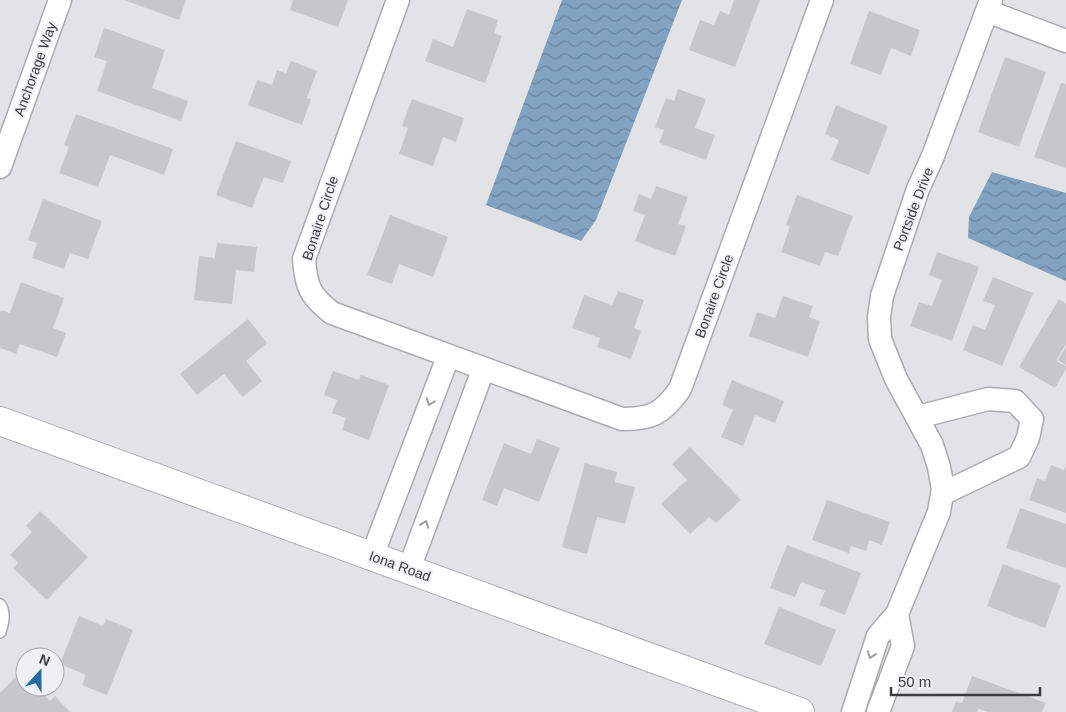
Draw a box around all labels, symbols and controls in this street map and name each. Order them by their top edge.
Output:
street label: Anchorage Way [11,20,59,118]
street label: Portside Drive [890,165,936,253]
street label: Bonaire Circle [299,174,341,262]
street label: Bonaire Circle [691,252,737,340]
one-way arrow [426,398,436,406]
one-way arrow [419,520,429,528]
street label: Iona Road [367,547,433,585]
north arrow [15,647,65,697]
one-way arrow [867,650,877,658]
text: N [37,651,52,669]
scale bar [891,664,1040,696]
text: 50 m [898,673,931,690]

